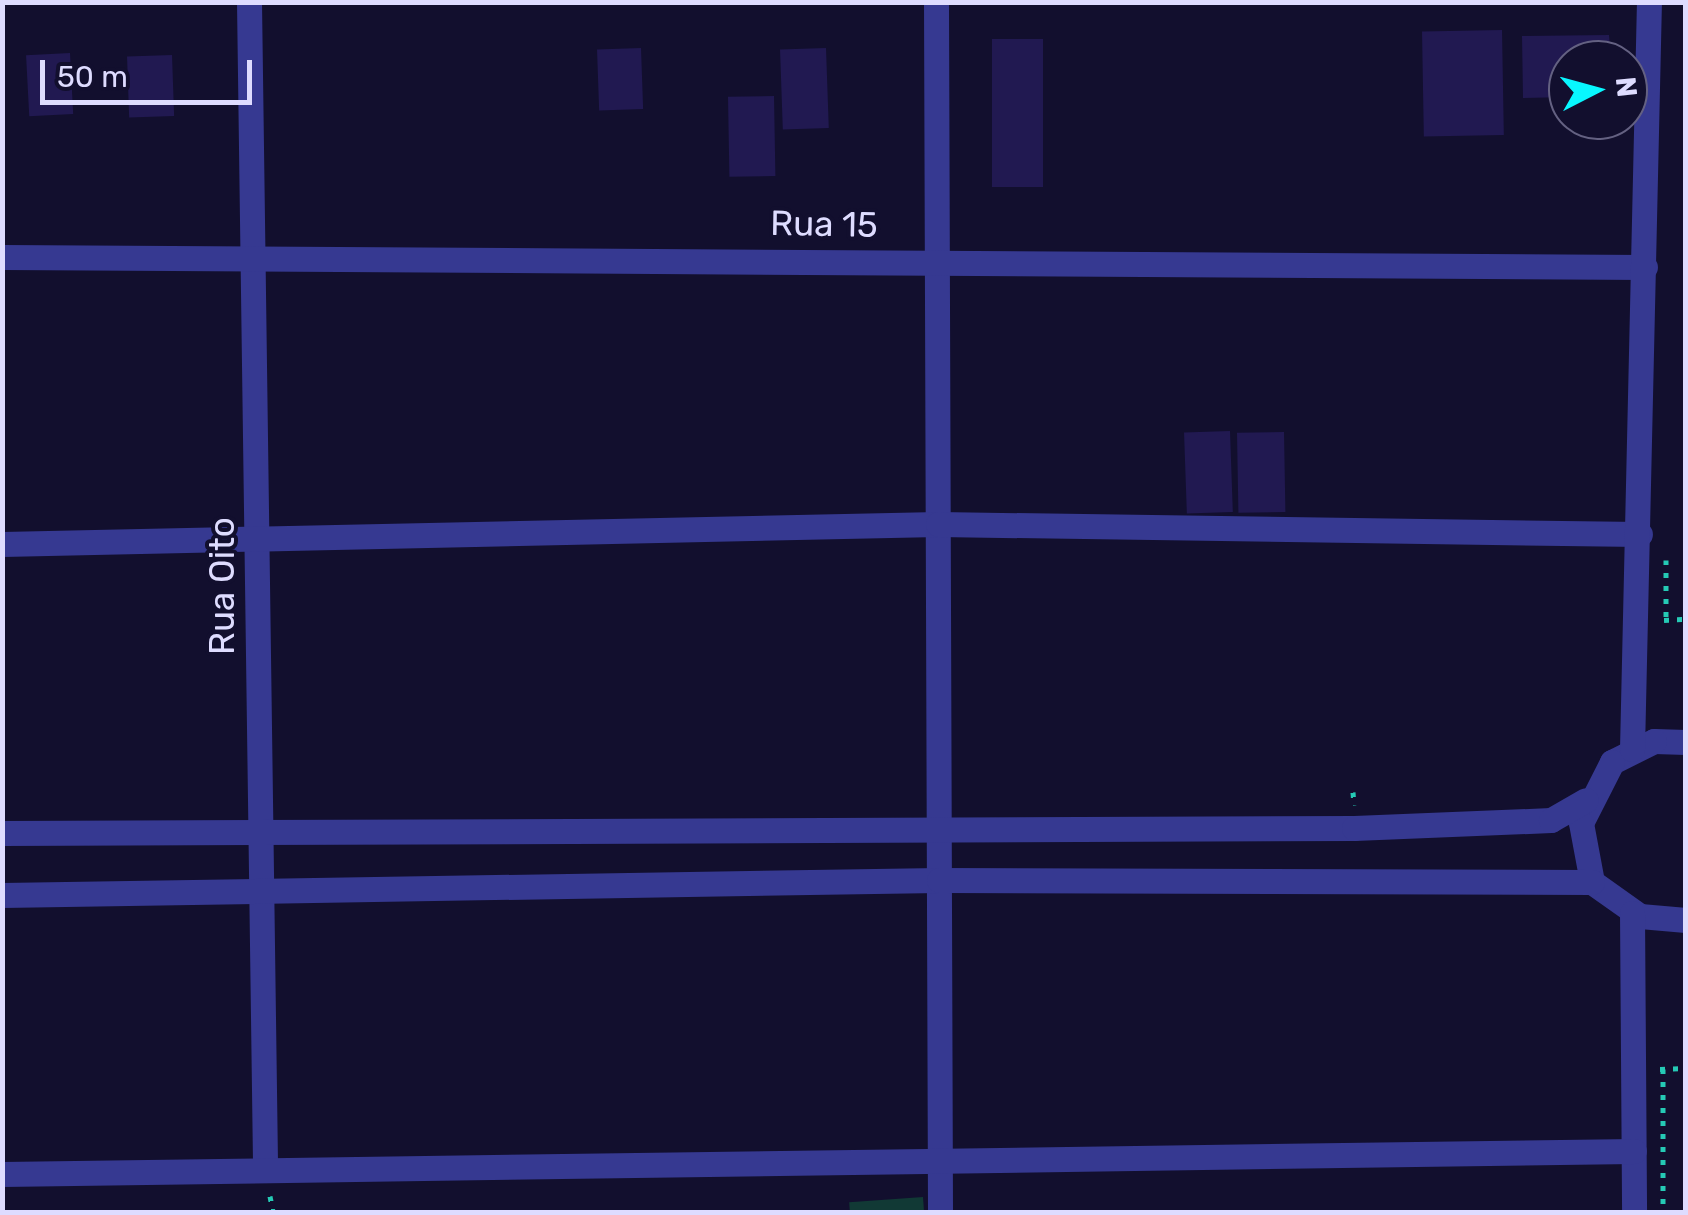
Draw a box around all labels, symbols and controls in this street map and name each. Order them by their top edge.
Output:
scale bar [45,40,258,102]
north arrow [1548,40,1648,140]
text: 50 m [57,59,128,95]
text: N [1609,75,1644,99]
street label: Rua 15 [770,202,878,246]
street label: Rua Oito [201,517,243,655]

